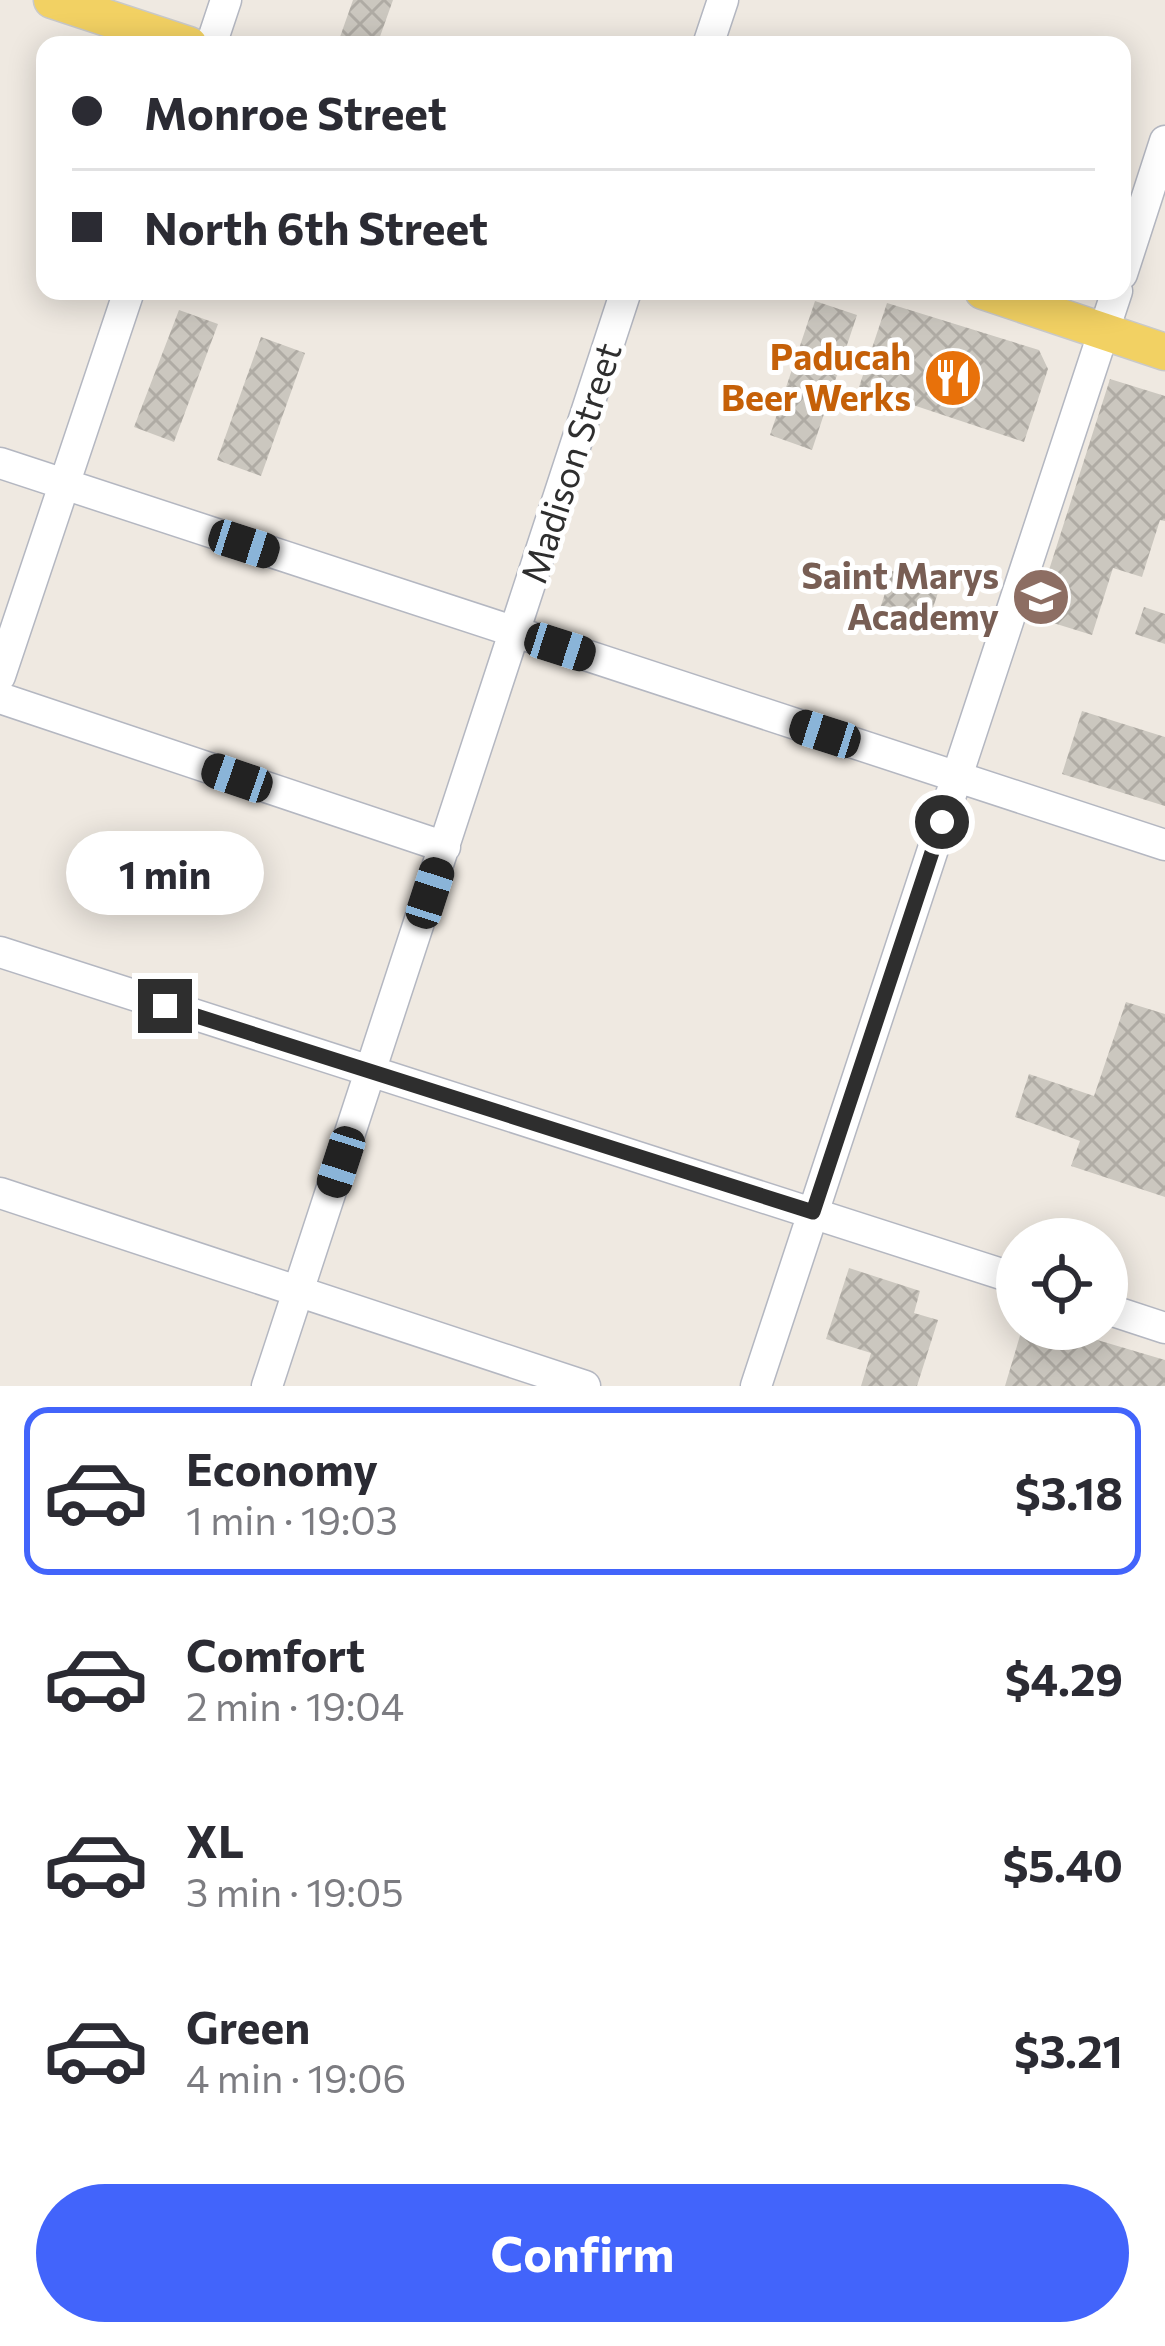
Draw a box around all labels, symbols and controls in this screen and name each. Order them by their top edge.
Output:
text: Monroe Street [144,84,447,139]
text: North 6th Street [144,199,488,254]
place label: Paducah Beer Werks [721,333,911,418]
street label: Madison Street [510,337,629,588]
restaurant icon: Paducah Beer Werks [922,347,984,409]
car [204,516,284,572]
place label: Saint Marys Academy [801,552,999,637]
school or university icon: Saint Marys Academy [1010,566,1072,628]
car [520,619,600,675]
car [785,706,865,762]
car [197,749,277,807]
route start [915,795,969,849]
callout: 1 min [66,832,264,916]
text: 1 min [119,849,211,897]
car [402,853,458,933]
route end [138,979,192,1033]
car [313,1122,369,1202]
map controls [996,1218,1128,1350]
button: locate [996,1218,1128,1350]
icon: car [42,1437,150,1545]
text: Economy [186,1440,378,1495]
text: $3.18 [1015,1464,1123,1519]
text: 1 min · 19:03 [186,1495,398,1543]
icon: car [42,1623,150,1731]
text: Comfort [186,1626,365,1681]
text: $4.29 [1005,1650,1123,1705]
text: 2 min · 19:04 [186,1681,404,1729]
icon: car [42,1809,150,1917]
text: XL [186,1812,244,1867]
text: $5.40 [1002,1836,1123,1891]
text: 3 min · 19:05 [186,1867,404,1915]
icon: car [42,1995,150,2103]
text: Green [186,1998,310,2053]
text: $3.21 [1014,2022,1123,2077]
text: 4 min · 19:06 [186,2053,406,2101]
button: Confirm [36,2184,1129,2322]

